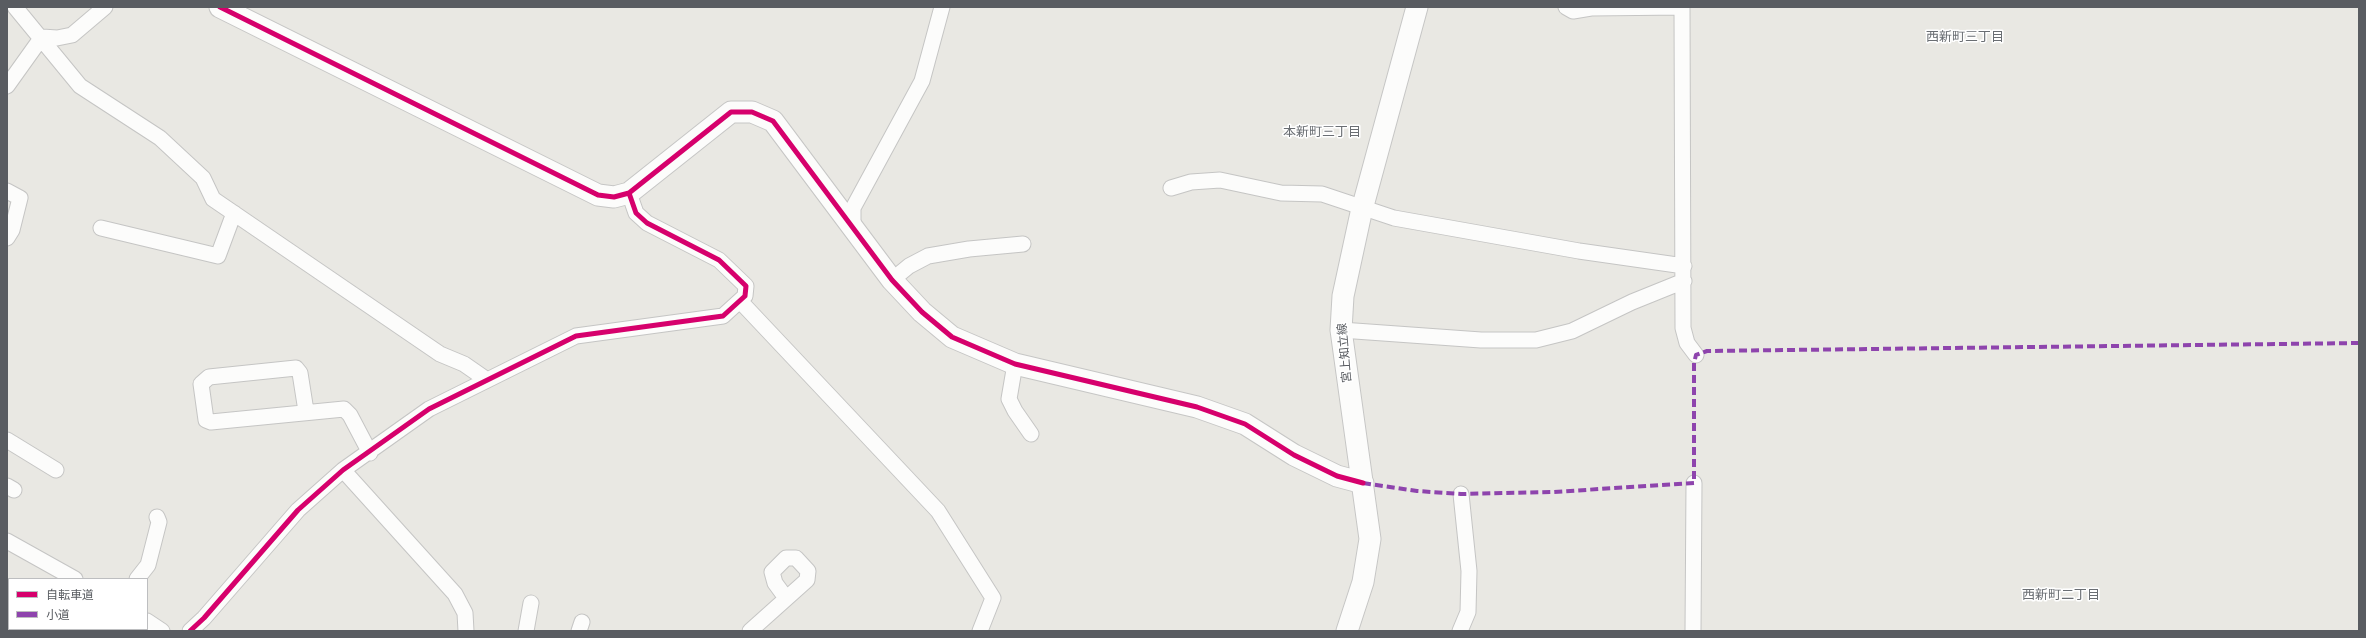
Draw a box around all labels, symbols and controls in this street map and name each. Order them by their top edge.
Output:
district label: 西新町三丁目 [1926,29,2004,45]
district label: 本新町三丁目 [1283,124,1361,140]
street label: 宮上知立線 [1335,322,1355,384]
legend [8,578,148,630]
text: 自転車道 [46,586,94,603]
district label: 西新町二丁目 [2022,587,2100,603]
text: 小道 [46,606,70,623]

